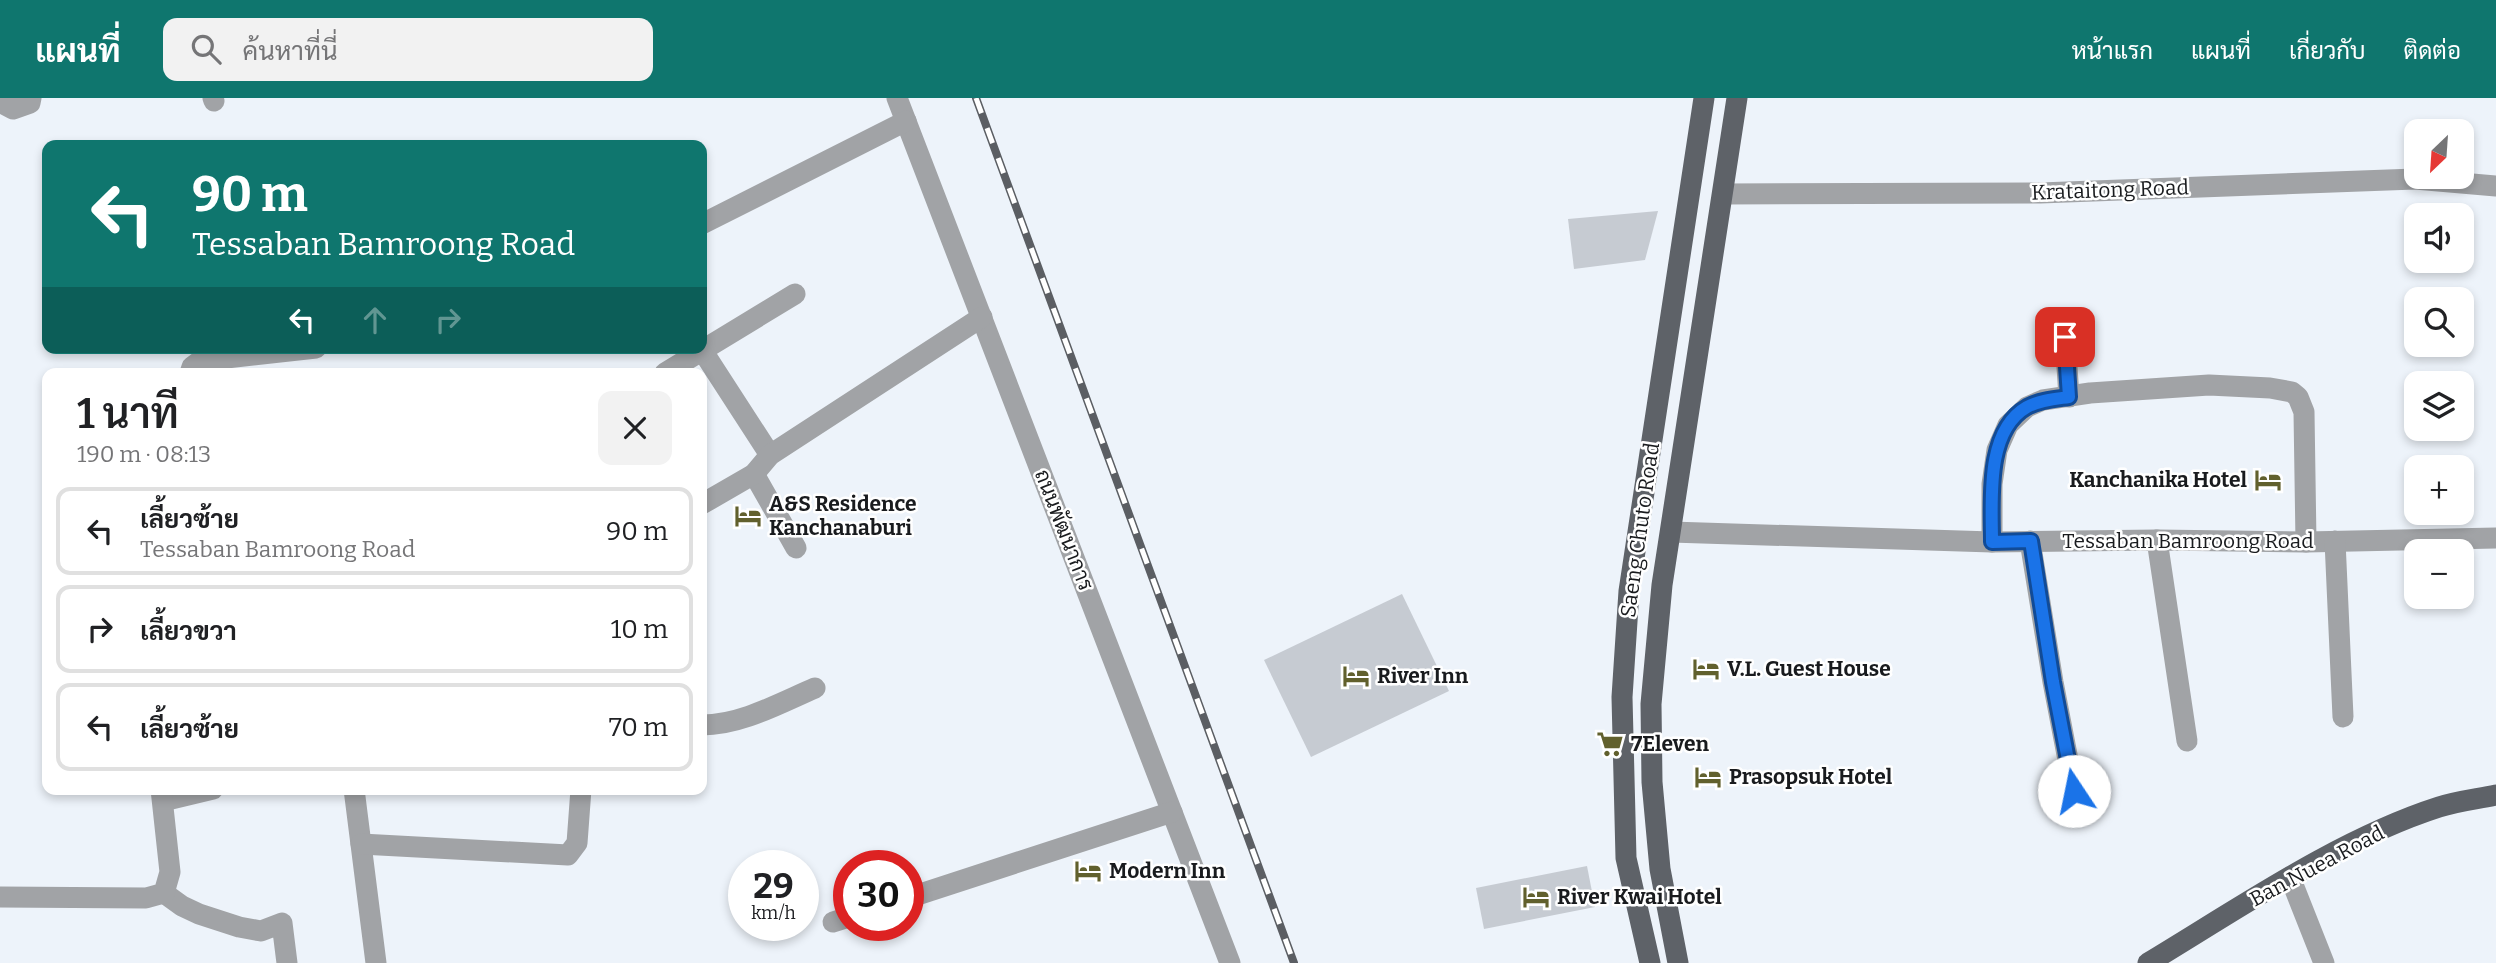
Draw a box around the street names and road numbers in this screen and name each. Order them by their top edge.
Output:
street label: Krataitong Road [2031,174,2189,206]
street label: Saeng Chuto Road [1615,441,1665,619]
street label: ถนนพัฒนาการ [1029,466,1099,594]
street label: Tessaban Bamroong Road [2062,528,2314,554]
street label: Ban Nuea Road [2245,820,2389,912]

